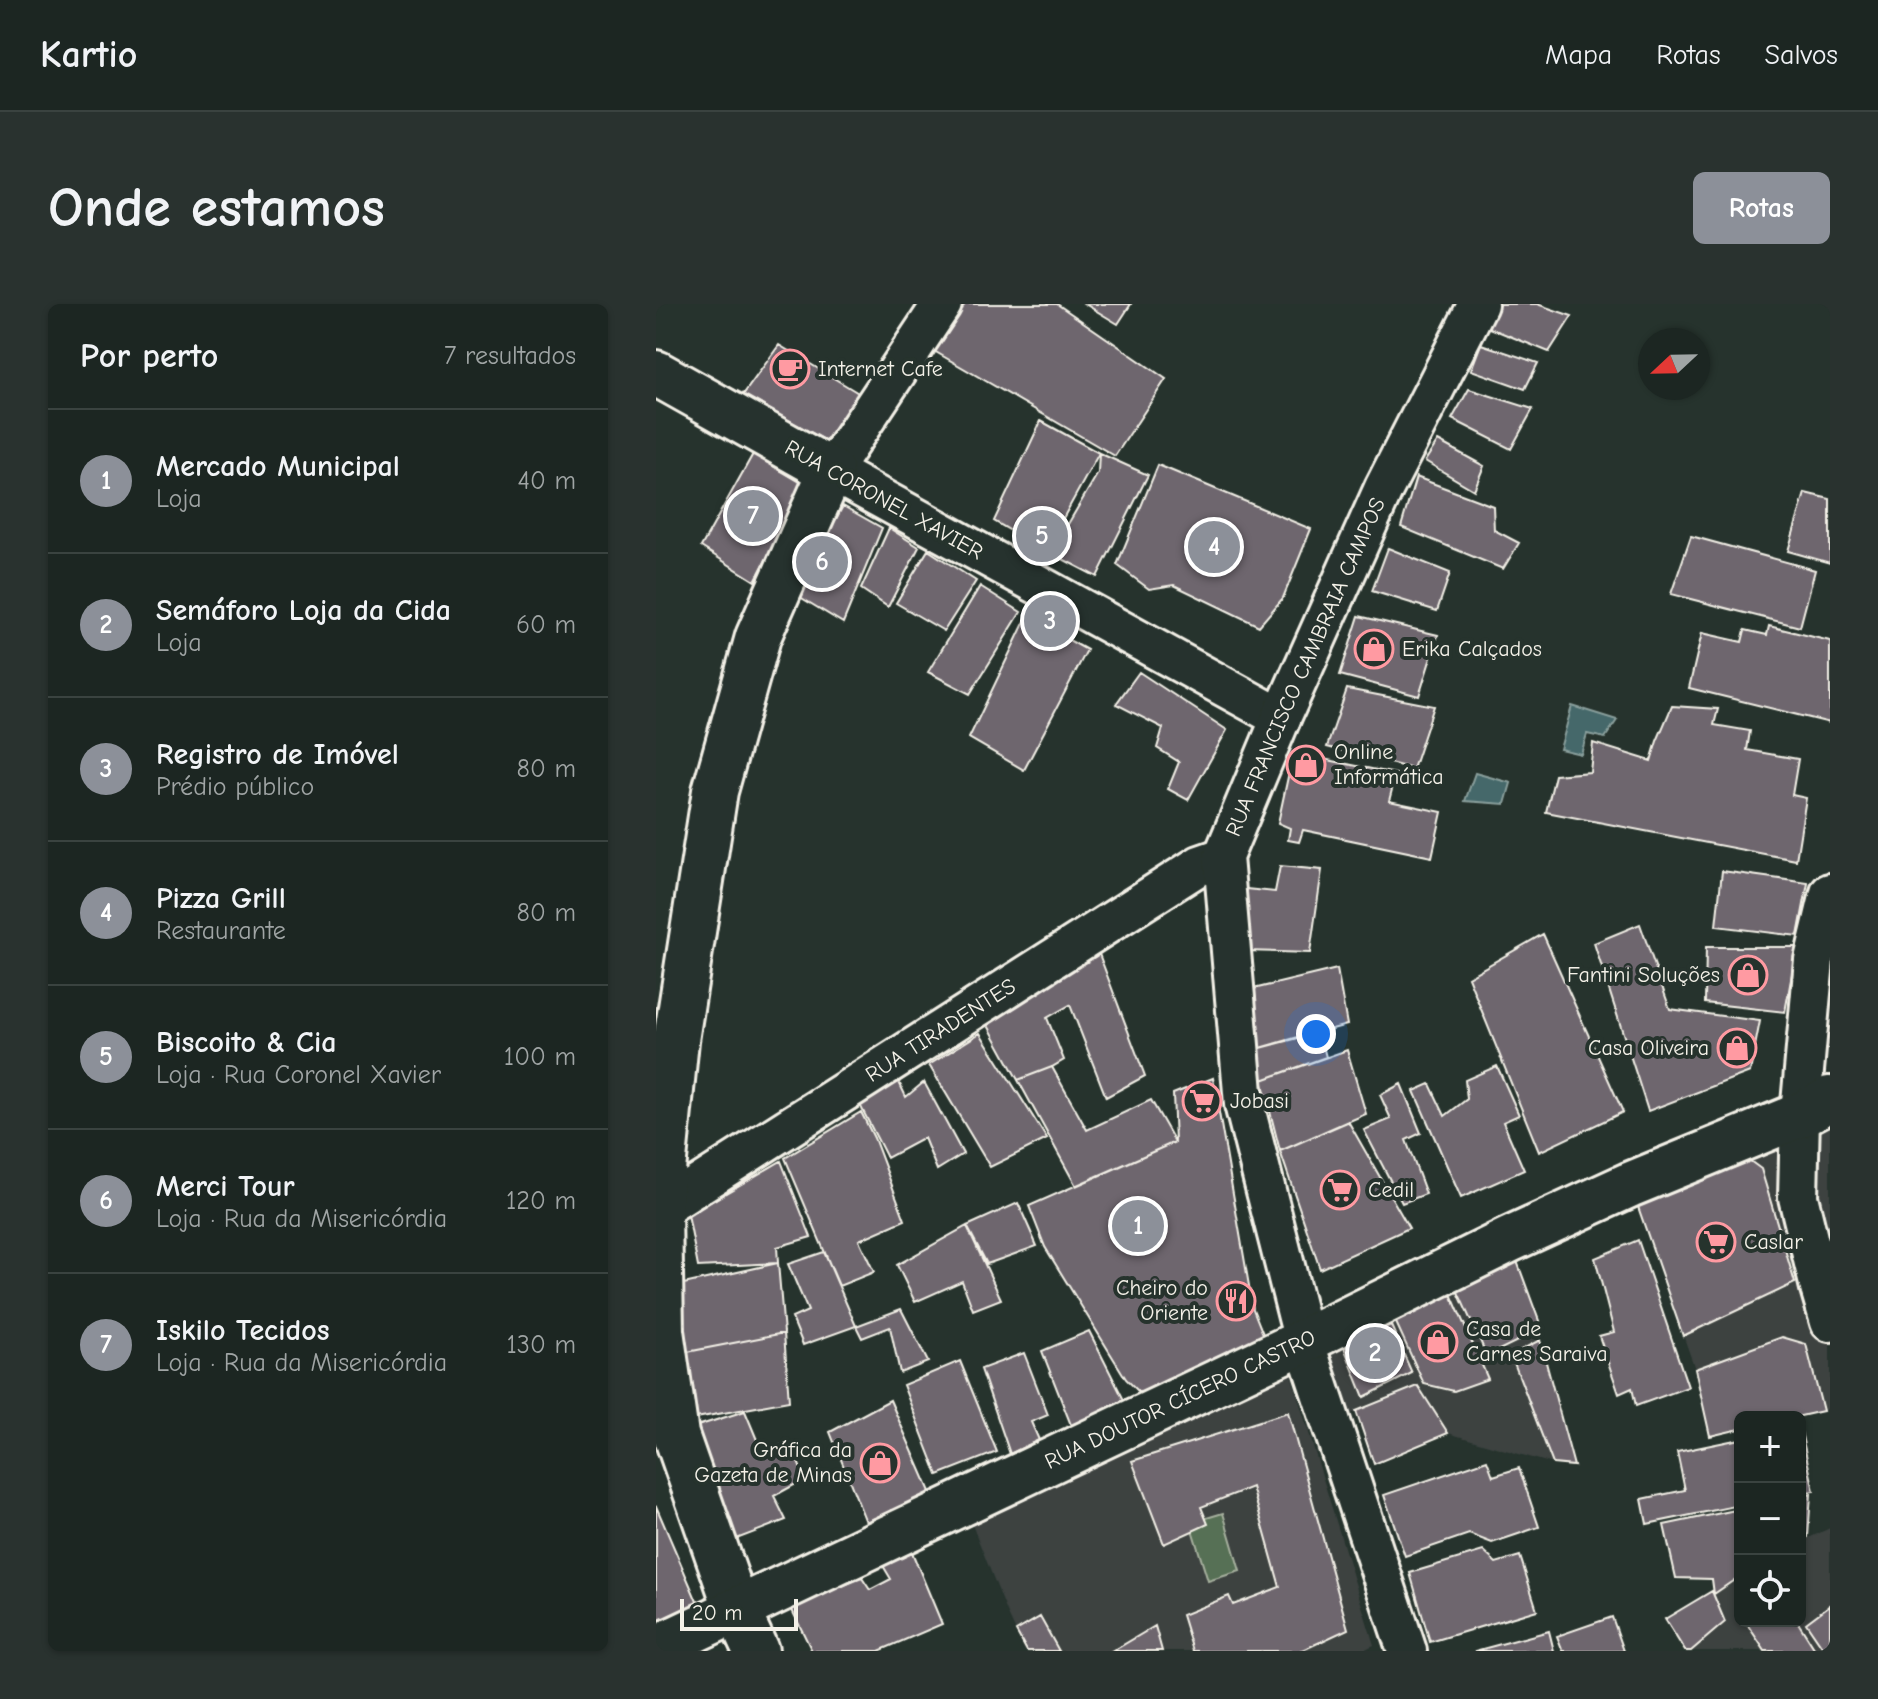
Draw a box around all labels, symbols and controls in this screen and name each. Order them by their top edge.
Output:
text: Kartio [40,33,137,77]
text: Mapa [1545,39,1612,71]
text: Rotas [1656,39,1721,71]
text: Salvos [1765,39,1838,71]
button: Rotas [1693,172,1830,244]
text: Onde estamos [48,176,385,240]
north arrow [1638,328,1710,400]
text: Por perto [80,336,218,376]
text: 7 resultados [444,341,576,371]
cafe icon: Internet Cafe [769,348,811,390]
place label: Internet Cafe [818,356,943,382]
street label: RUA CORONEL XAVIER [780,435,988,565]
text: Mercado Municipal [156,449,400,484]
text: 1 [101,466,111,496]
text: 40 m [517,466,576,496]
text: Loja [156,484,202,514]
pin: 7 [727,486,779,546]
street label: RUA FRANCISCO CAMBRAIA CAMPOS [1220,494,1391,840]
pin: 5 [1016,506,1068,566]
pin: 4 [1188,517,1240,577]
pin: 6 [796,532,848,592]
pin: 3 [1024,591,1076,651]
text: Semáforo Loja da Cida [156,593,451,628]
text: 2 [100,610,112,640]
text: 60 m [516,610,576,640]
text: Loja [156,628,202,658]
shop icon: Erika Calçados [1353,628,1395,670]
place label: Erika Calçados [1402,636,1542,662]
text: Registro de Imóvel [156,737,399,772]
place label: Online Informática [1334,739,1444,790]
shop icon: Online Informática [1285,744,1327,786]
text: 3 [100,754,112,784]
text: 80 m [517,754,576,784]
text: Prédio público [156,772,314,802]
text: Pizza Grill [156,881,286,916]
text: 4 [100,898,112,928]
text: 80 m [517,898,576,928]
text: Restaurante [156,916,286,946]
shop icon: Fantini Soluções [1727,954,1769,996]
place label: Fantini Soluções [1567,962,1720,988]
street label: RUA TIRADENTES [861,973,1020,1088]
your location [1296,1014,1336,1054]
text: Biscoito & Cia [156,1025,337,1060]
shop icon: Casa Oliveira [1716,1027,1758,1069]
place label: Casa Oliveira [1588,1035,1709,1061]
text: 5 [99,1042,113,1072]
text: 100 m [504,1042,576,1072]
text: Loja · Rua Coronel Xavier [156,1060,441,1090]
supermarket icon: Jobasi [1181,1080,1223,1122]
place label: Jobasi [1230,1088,1289,1114]
text: Merci Tour [156,1169,295,1204]
supermarket icon: Cedil [1319,1169,1361,1211]
place label: Cedil [1368,1177,1414,1203]
text: 6 [99,1186,113,1216]
text: 120 m [506,1186,576,1216]
pin: 1 [1112,1196,1164,1256]
text: Loja · Rua da Misericórdia [156,1204,447,1234]
supermarket icon: Caslar [1695,1221,1737,1263]
place label: Caslar [1744,1229,1803,1255]
place label: Cheiro do Oriente [1116,1275,1208,1326]
restaurant icon: Cheiro do Oriente [1215,1280,1257,1322]
text: Iskilo Tecidos [156,1313,329,1348]
place label: Casa de Carnes Saraiva [1466,1316,1608,1367]
shop icon: Casa de Carnes Saraiva [1417,1321,1459,1363]
pin: 2 [1349,1323,1401,1383]
street label: RUA DOUTOR CÍCERO CASTRO [1041,1324,1320,1475]
text: 7 [100,1330,112,1360]
text: 130 m [507,1330,576,1360]
text: Loja · Rua da Misericórdia [156,1348,447,1378]
map controls [1734,1411,1806,1627]
button: + [1734,1411,1806,1483]
place label: Gráfica da Gazeta de Minas [694,1437,852,1488]
shop icon: Gráfica da Gazeta de Minas [859,1442,901,1484]
button: − [1734,1483,1806,1555]
button: locate [1734,1555,1806,1627]
scale bar [680,1595,798,1631]
text: 20 m [692,1600,742,1626]

